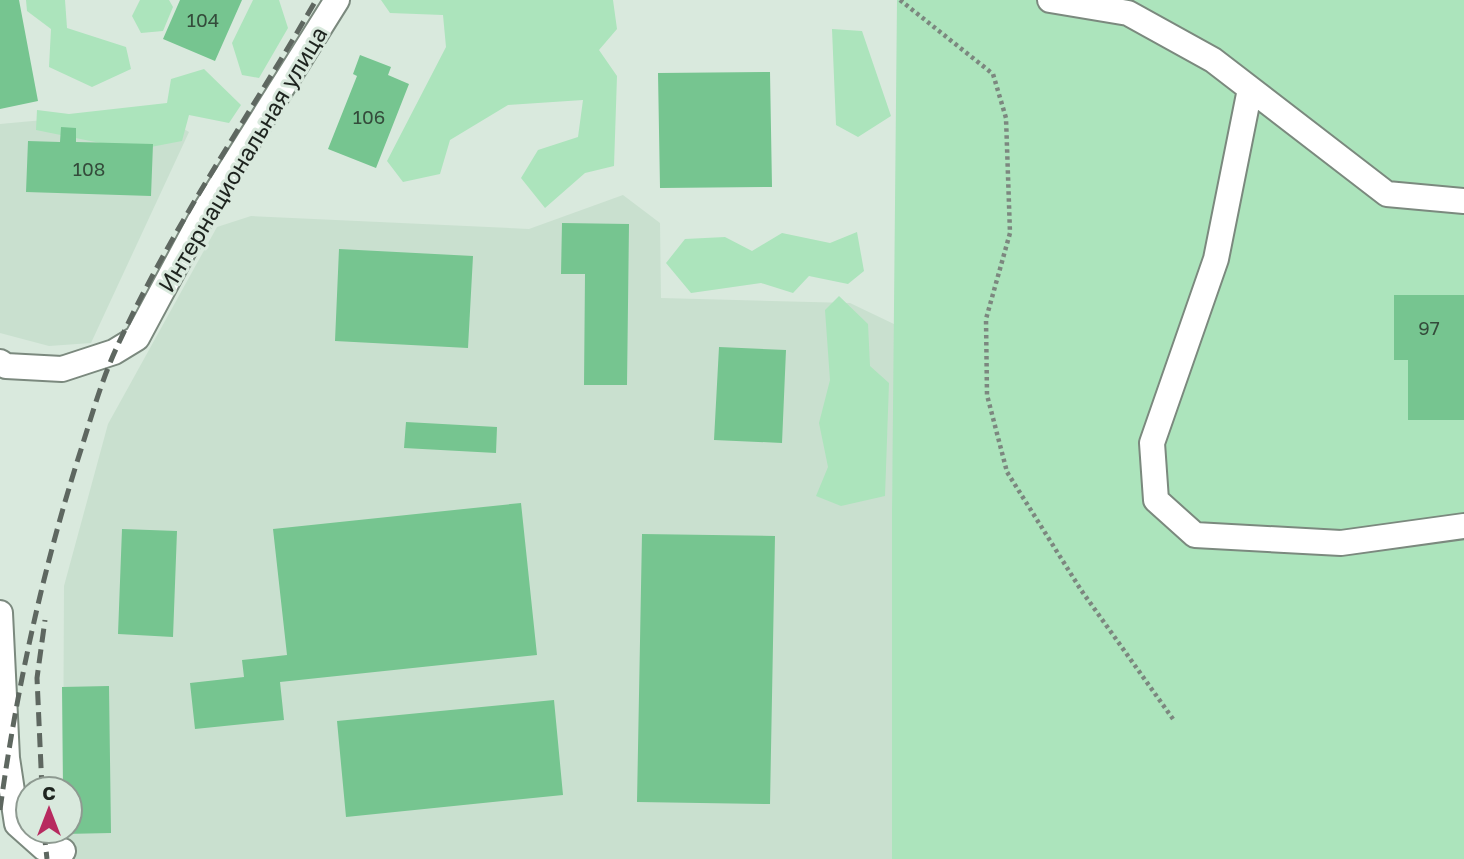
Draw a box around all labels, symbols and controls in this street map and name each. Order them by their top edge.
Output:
house number: 104 [187,8,219,31]
street label: Интернациональная улица [151,21,333,297]
house number: 106 [353,105,385,128]
house number: 108 [73,157,105,180]
house number: 97 [1418,316,1440,339]
north arrow [14,775,84,845]
text: С [42,781,56,804]

